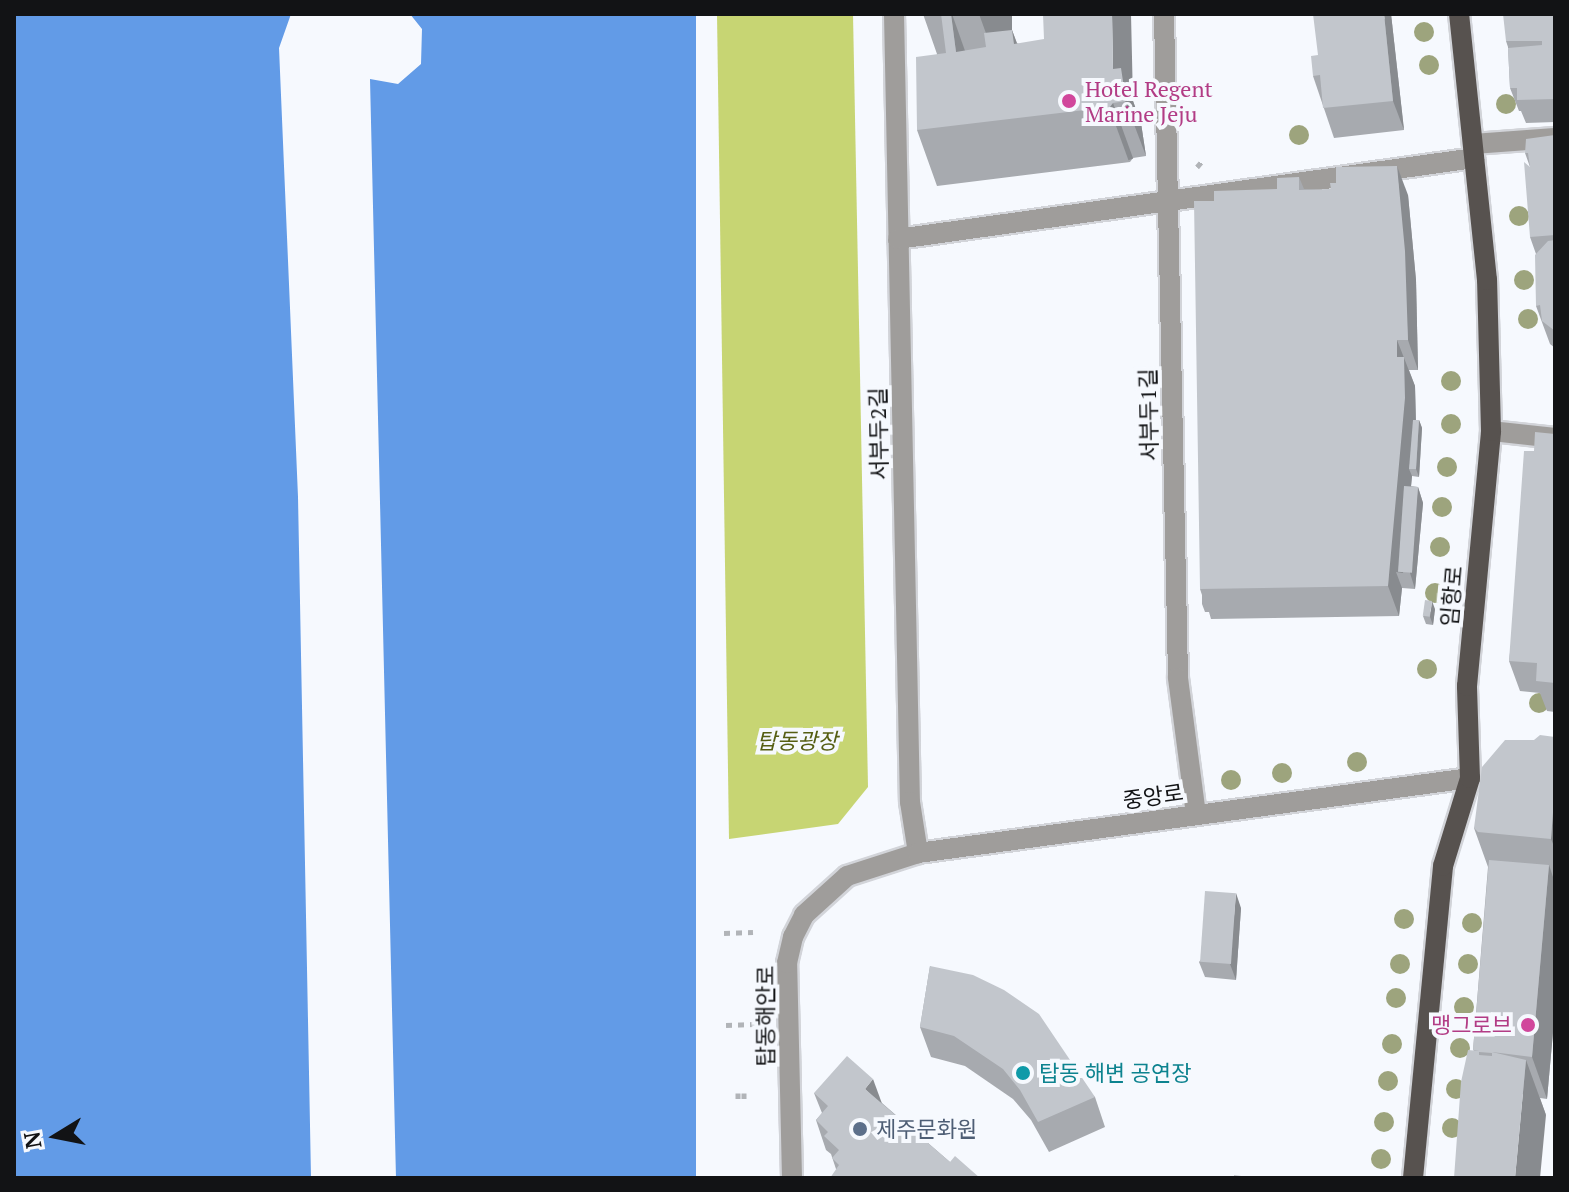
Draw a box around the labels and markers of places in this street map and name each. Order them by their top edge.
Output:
place label: Hotel Regent Marine Jeju [1085,75,1213,126]
marker: Hotel Regent Marine Jeju [1060,92,1078,110]
place label: 맹그로브 [1431,1012,1512,1038]
marker: 맹그로브 [1519,1016,1537,1034]
place label: 탑동 해변 공연장 [1039,1060,1191,1086]
marker: 탑동 해변 공연장 [1014,1064,1032,1082]
place label: 제주문화원 [876,1116,977,1142]
marker: 제주문화원 [851,1120,869,1138]

